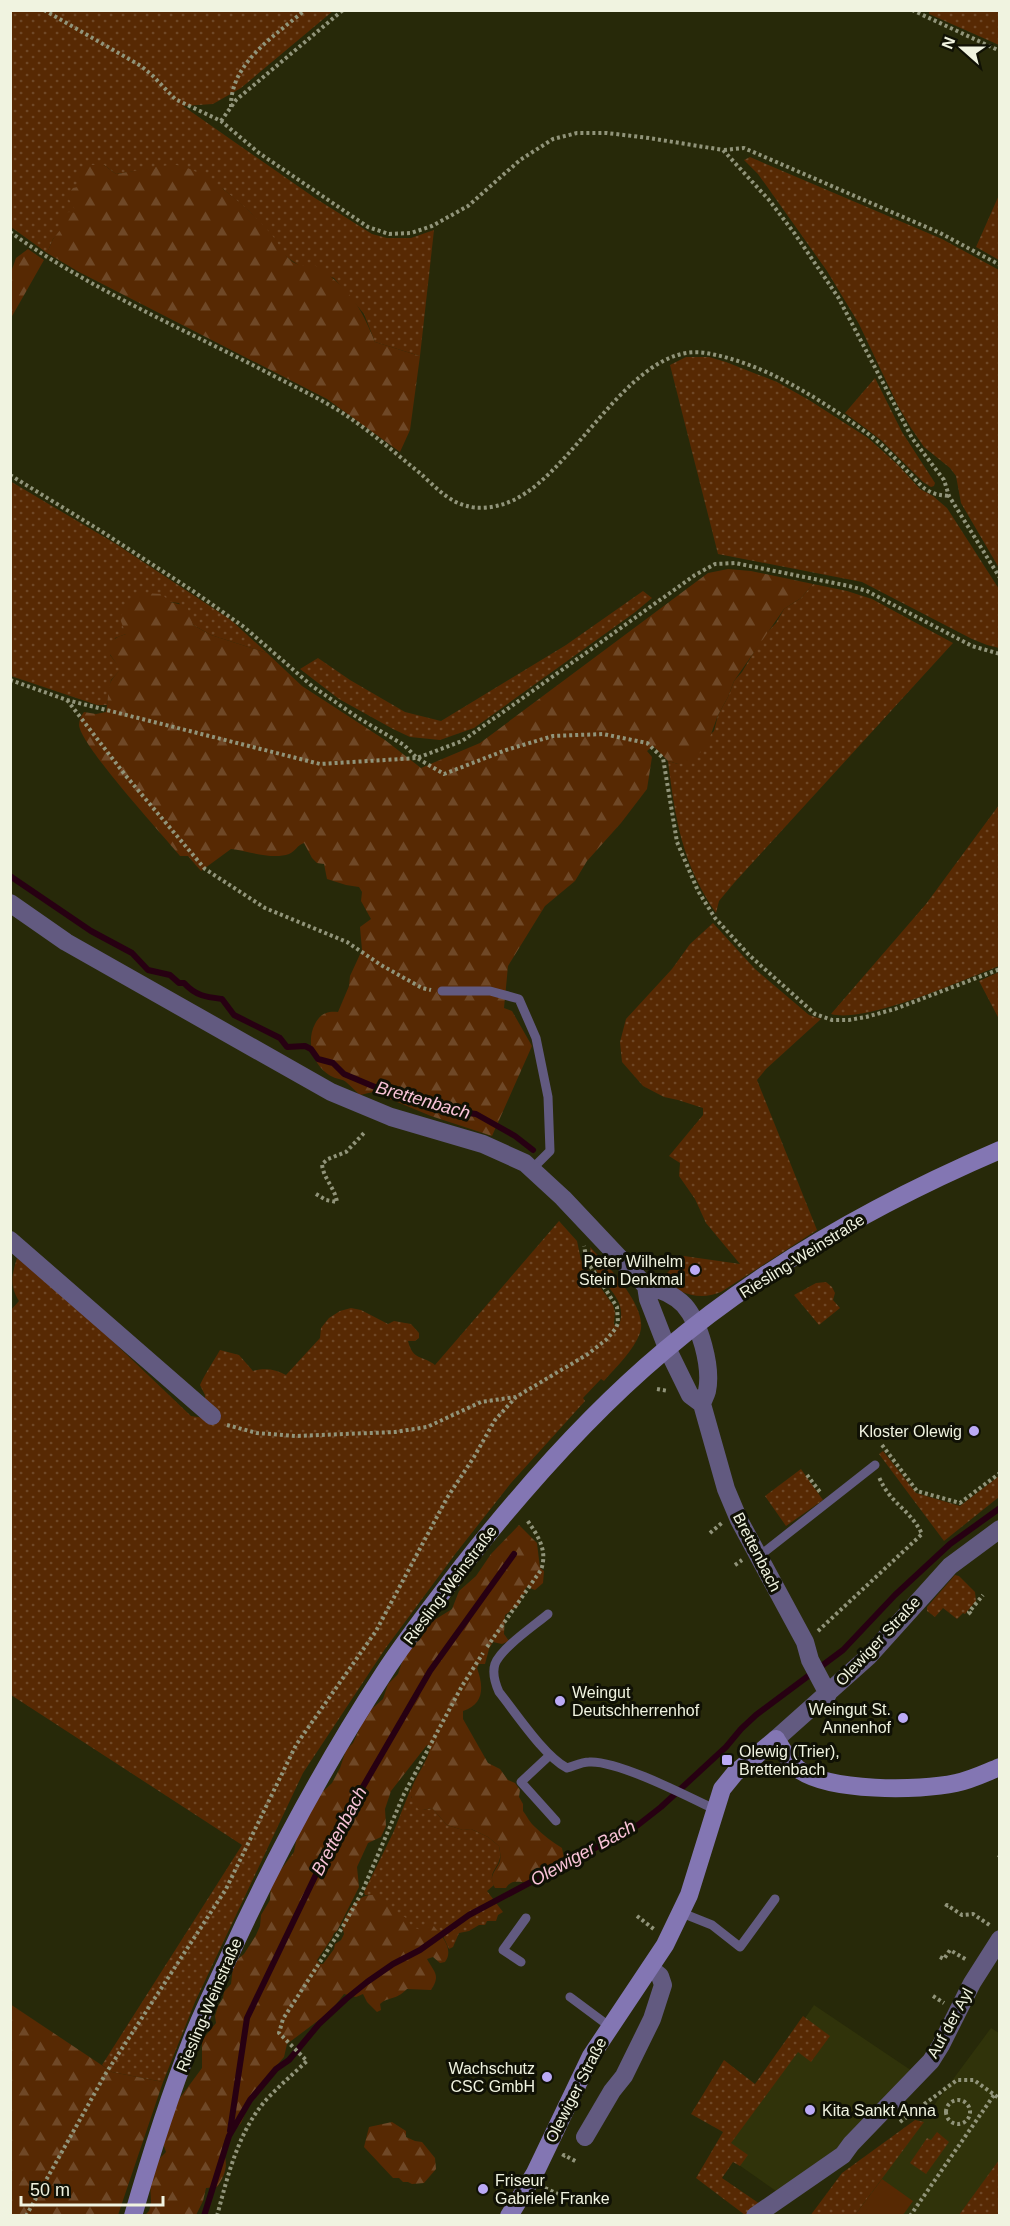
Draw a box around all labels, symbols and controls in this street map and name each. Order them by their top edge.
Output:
north arrow [932,18,992,78]
text: N [938,34,958,51]
water label: Brettenbach [374,1077,472,1123]
street label: Riesling-Weinstraße [737,1211,868,1301]
place label: Peter Wilhelm Stein Denkmal [579,1253,683,1288]
marker: Peter Wilhelm Stein Denkmal [688,1263,702,1277]
place label: Kloster Olewig [859,1423,962,1440]
marker: Kloster Olewig [967,1424,981,1438]
street label: Brettenbach [730,1510,784,1594]
street label: Riesling-Weinstraße [400,1522,500,1648]
street label: Olewiger Straße [832,1593,924,1689]
place label: Weingut Deutschherrenhof [572,1684,700,1719]
marker: Weingut Deutschherrenhof [553,1694,567,1708]
place label: Weingut St. Annenhof [809,1701,892,1736]
marker: Weingut St. Annenhof [896,1711,910,1725]
place label: Olewig (Trier), Brettenbach [739,1743,840,1778]
marker: Olewig (Trier), Brettenbach [720,1753,734,1767]
water label: Brettenbach [307,1783,371,1879]
water label: Olewiger Bach [527,1816,639,1890]
street label: Riesling-Weinstraße [173,1935,245,2074]
street label: Auf der Ayl [924,1985,976,2061]
street label: Olewiger Straße [542,2035,610,2145]
place label: Wachschutz CSC GmbH [448,2060,535,2095]
marker: Wachschutz CSC GmbH [540,2070,554,2084]
place label: Kita Sankt Anna [822,2102,936,2119]
marker: Kita Sankt Anna [803,2103,817,2117]
scale bar [21,2169,164,2207]
place label: Friseur Gabriele Franke [495,2172,610,2207]
text: 50 m [30,2180,70,2200]
marker: Friseur Gabriele Franke [476,2182,490,2196]

